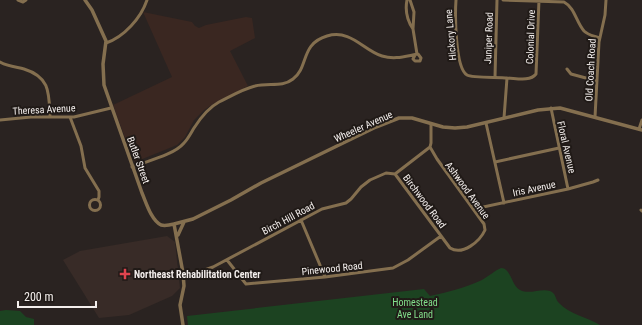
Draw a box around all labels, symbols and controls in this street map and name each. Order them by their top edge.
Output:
street label: Hickory Lane [443,9,458,61]
street label: Colonial Drive [524,9,537,64]
street label: Juniper Road [482,12,495,64]
street label: Old Coach Road [583,38,598,102]
street label: Theresa Avenue [12,102,76,117]
street label: Wheeler Avenue [332,109,394,144]
street label: Floral Avenue [555,120,578,175]
street label: Butler Street [125,135,152,185]
street label: Ashwood Avenue [443,160,492,221]
street label: Birchwood Road [401,172,448,230]
street label: Iris Avenue [512,179,557,198]
street label: Birch Hill Road [260,200,316,237]
street label: Pinewood Road [301,260,363,277]
marker: Northeast Rehabilitation Center [119,268,131,280]
place label: Northeast Rehabilitation Center [134,269,261,280]
scale bar [18,283,96,309]
text: 200 m [24,290,54,304]
park label: Homestead Ave Land [392,297,438,320]

